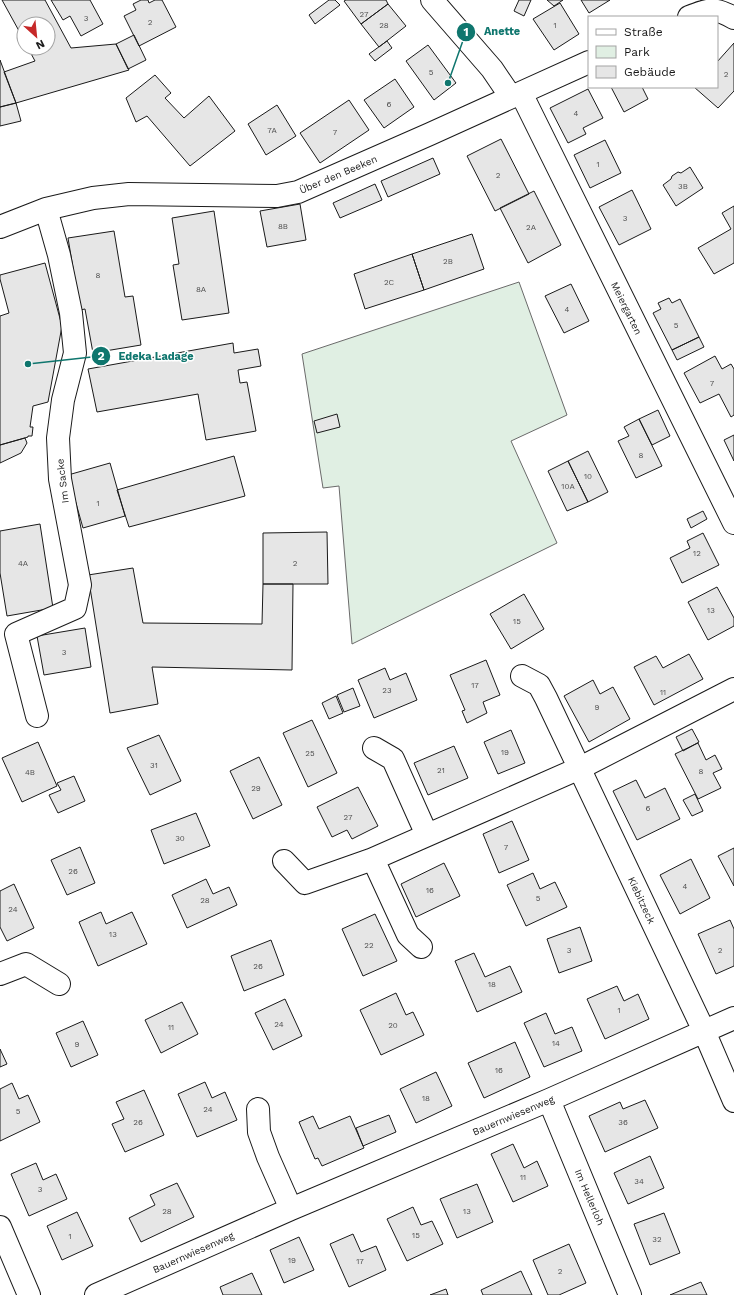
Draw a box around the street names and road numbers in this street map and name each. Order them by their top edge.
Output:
street label: Über den Beeken [298,153,379,196]
street label: Meiergarten [609,280,644,336]
street label: Im Sacke [54,458,71,504]
street label: Kiebitzeck [626,875,657,926]
street label: Bauernwiesenweg [471,1093,556,1138]
street label: Im Hellerloh [573,1167,606,1227]
street label: Bauernwiesenweg [151,1229,236,1275]

